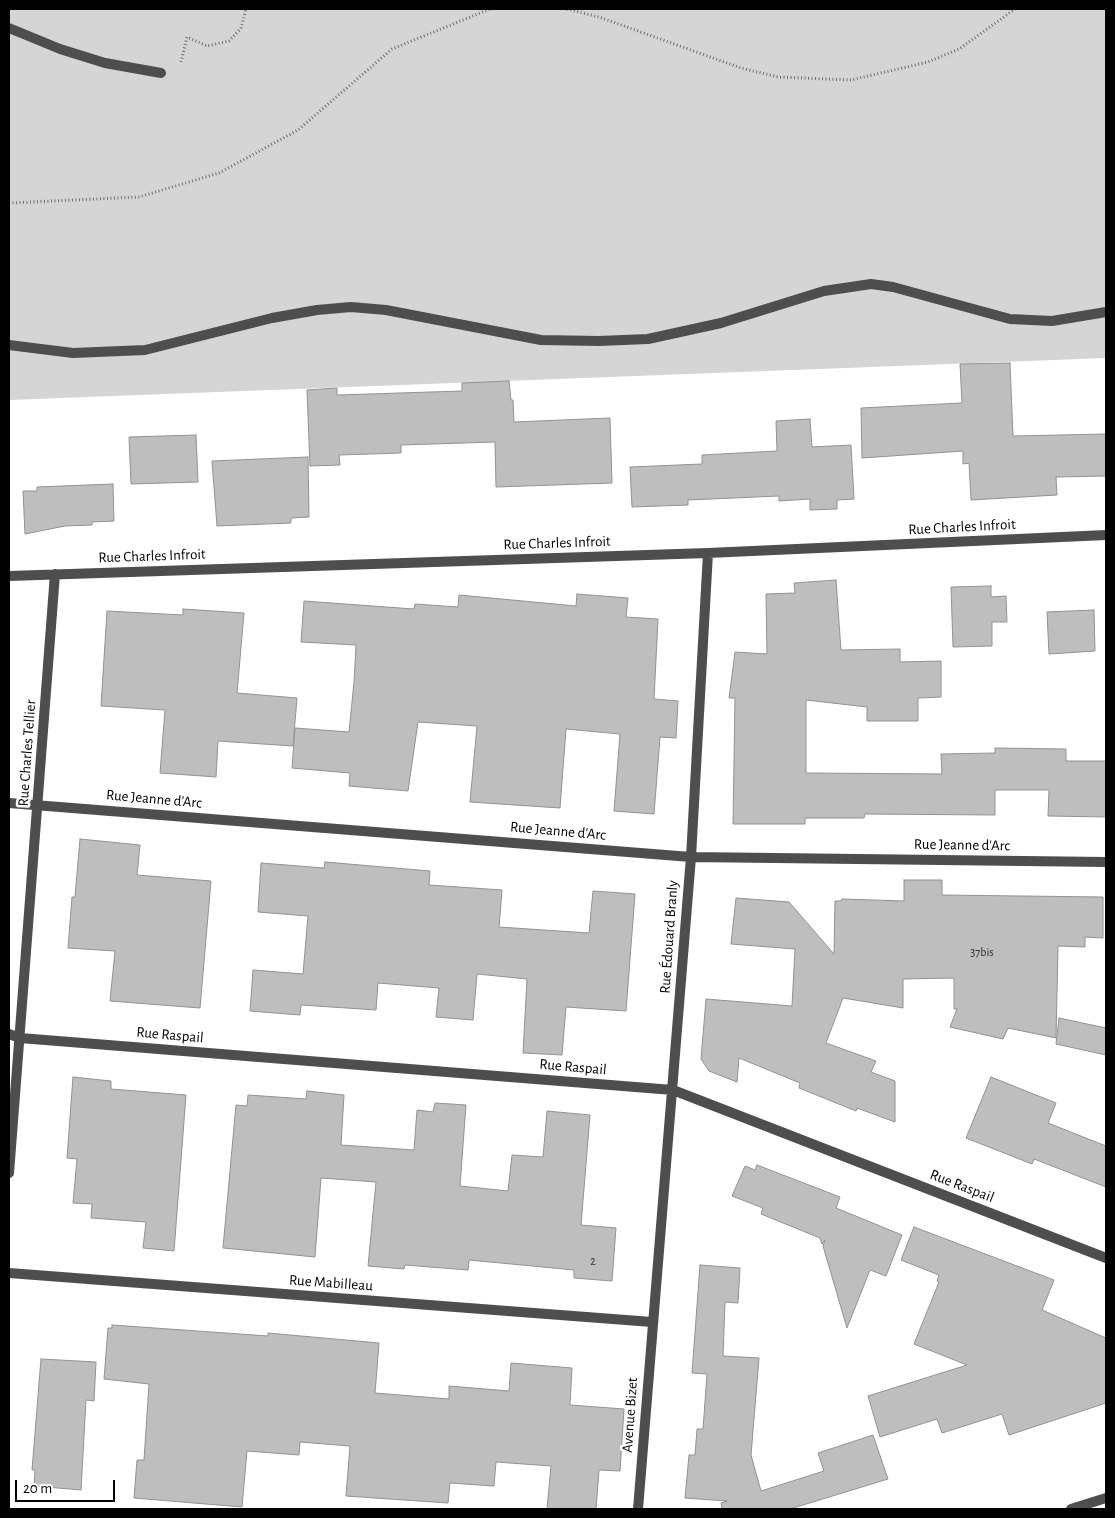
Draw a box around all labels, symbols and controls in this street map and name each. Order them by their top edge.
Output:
street label: Rue Charles Infroit [908,515,1016,539]
street label: Rue Charles Infroit [503,532,611,554]
street label: Rue Charles Infroit [98,545,206,567]
street label: Rue Charles Tellier [14,699,40,807]
street label: Rue Jeanne d'Arc [105,786,203,812]
street label: Rue Jeanne d'Arc [509,818,607,844]
street label: Rue Jeanne d'Arc [914,835,1010,855]
street label: Rue Édouard Branly [656,880,682,994]
house number: 37bis [970,945,994,959]
street label: Rue Raspail [136,1023,204,1047]
street label: Rue Raspail [539,1055,607,1079]
street label: Rue Raspail [927,1166,997,1206]
house number: 2 [590,1254,596,1268]
street label: Rue Mabilleau [289,1271,373,1295]
street label: Avenue Bizet [618,1377,642,1453]
scale bar [18,1470,118,1502]
text: 20 m [23,1481,52,1496]

